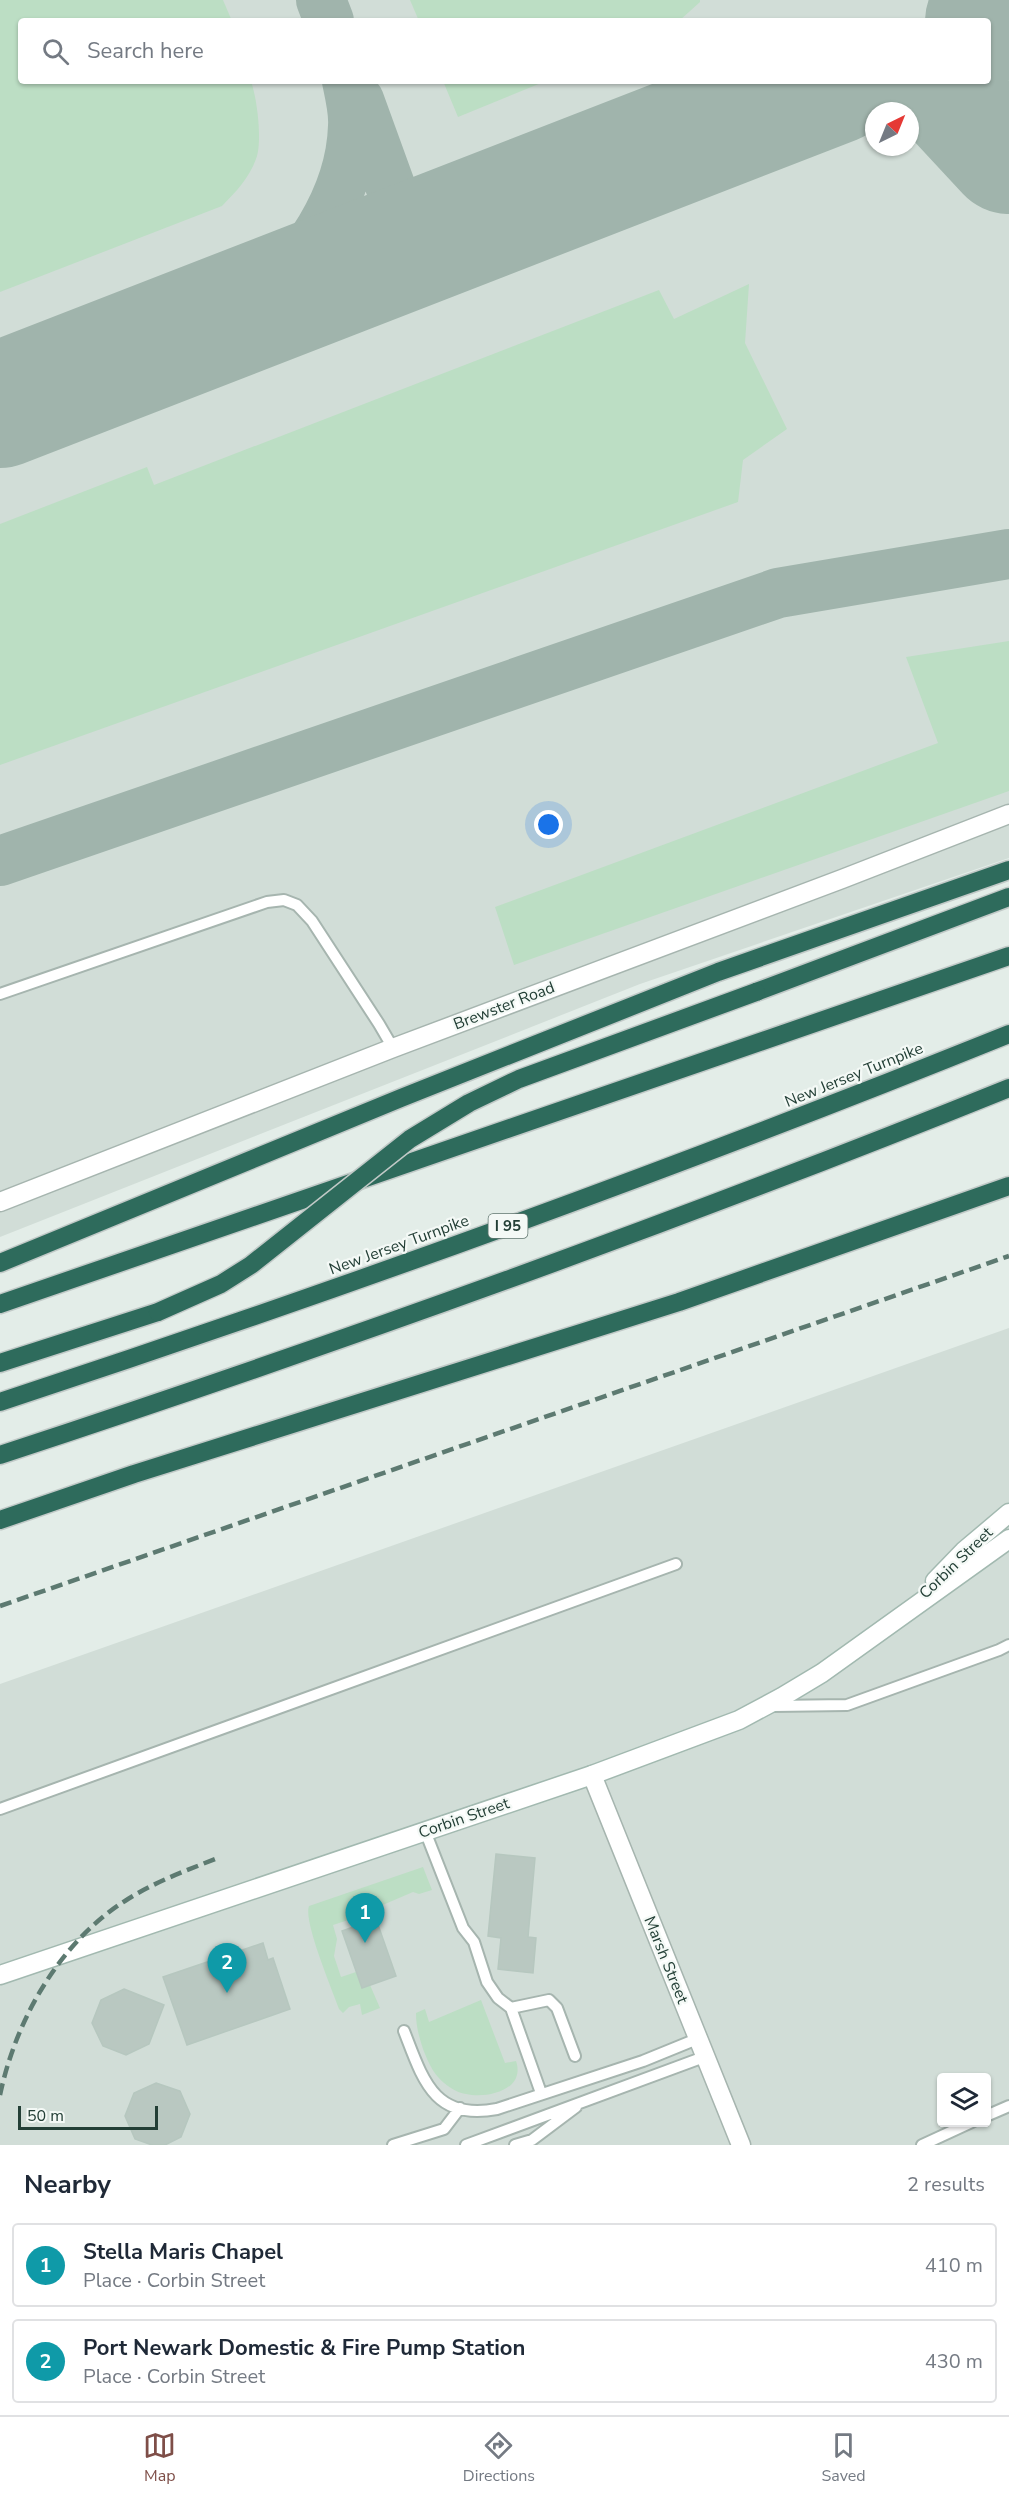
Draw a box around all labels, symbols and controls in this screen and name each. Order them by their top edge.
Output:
search box [18,18,991,84]
icon: search [39,35,72,68]
text: Search here [87,36,204,66]
north arrow [865,102,919,156]
your location [534,810,563,839]
street label: Brewster Road [450,977,558,1035]
street label: New Jersey Turnpike [782,1037,926,1113]
street label: New Jersey Turnpike [326,1209,472,1281]
road number: I 95 [488,1214,528,1238]
street label: Corbin Street [914,1522,998,1604]
street label: Corbin Street [416,1792,513,1844]
pin: 1 [346,1894,385,1943]
street label: Marsh Street [639,1913,694,2007]
pin: 2 [208,1944,246,1993]
map controls [937,2073,991,2127]
button: layers [937,2073,991,2127]
scale bar [18,2103,158,2130]
text: 50 m [27,2105,64,2127]
text: Nearby [24,2167,111,2202]
text: 2 results [907,2171,985,2198]
text: Stella Maris Chapel [83,2237,283,2267]
text: 1 [40,2252,52,2279]
text: 410 m [925,2252,983,2279]
text: Place · Corbin Street [83,2267,265,2294]
text: Port Newark Domestic & Fire Pump Station [83,2333,525,2363]
text: 2 [40,2348,52,2375]
text: 430 m [925,2348,983,2375]
text: Place · Corbin Street [83,2363,265,2390]
tab: Map [143,2429,176,2487]
tab: Directions [463,2429,535,2487]
tab: Saved [822,2429,866,2487]

